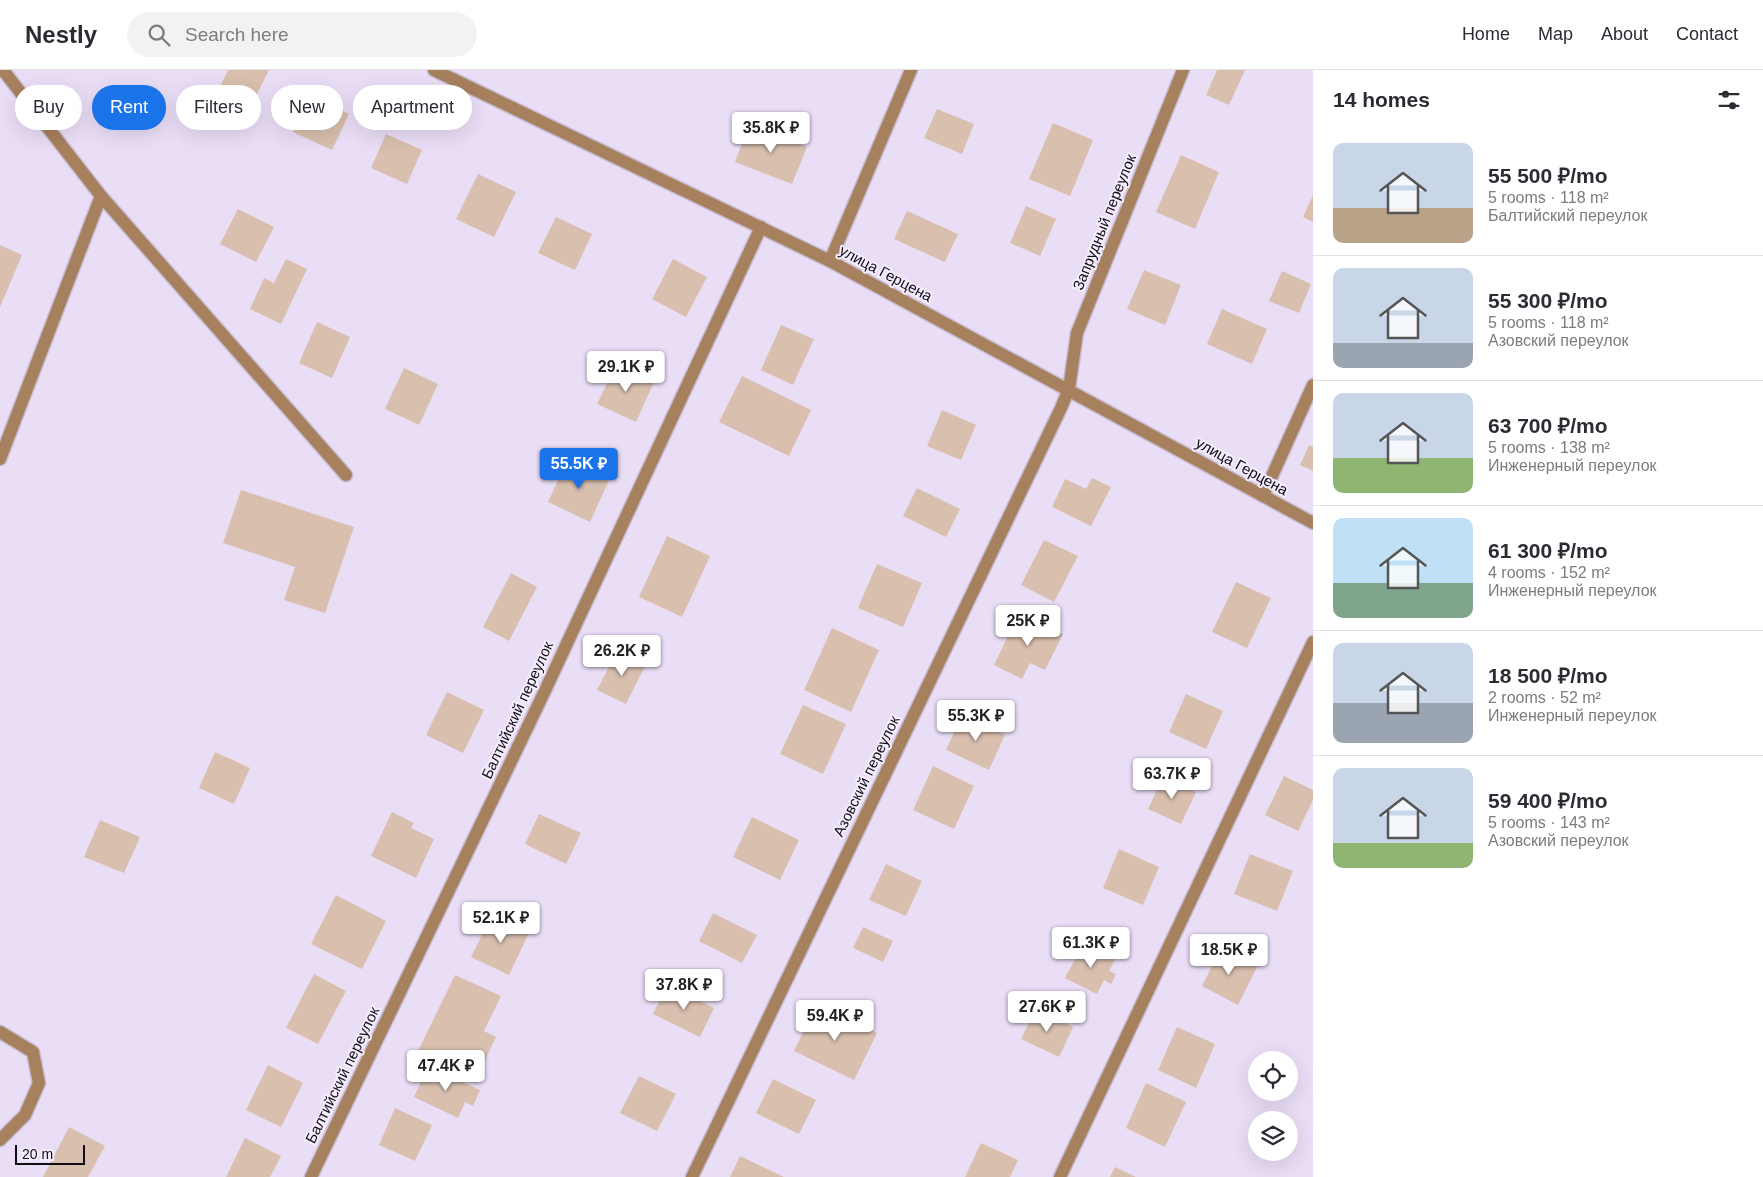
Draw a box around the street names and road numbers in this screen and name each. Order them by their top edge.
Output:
street label: Запрудный переулок [1069,151,1139,292]
street label: улица Герцена [837,241,936,305]
street label: улица Герцена [1193,434,1292,499]
street label: Балтийский переулок [478,638,556,781]
street label: Азовский переулок [829,713,903,839]
street label: Балтийский переулок [302,1004,383,1146]

